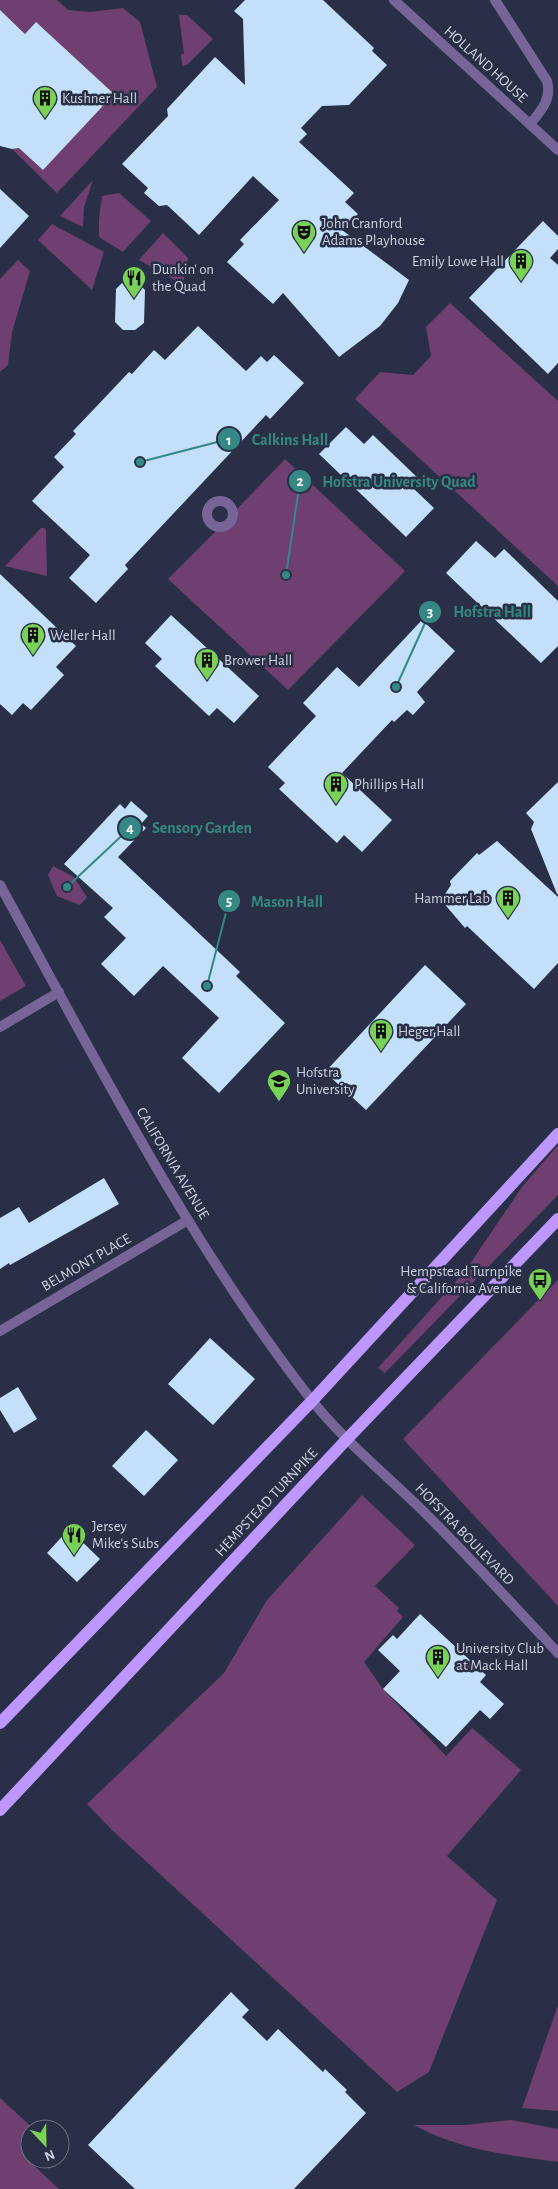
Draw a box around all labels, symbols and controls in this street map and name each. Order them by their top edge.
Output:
street label: HOLLAND HOUSE [441,23,530,106]
building icon: Kushner Hall [32,85,58,119]
place label: Kushner Hall [62,91,137,106]
place label: John Cranford Adams Playhouse [322,216,425,248]
theatre icon: John Cranford Adams Playhouse [291,219,317,253]
building icon: Emily Lowe Hall [508,248,534,282]
place label: Emily Lowe Hall [412,254,504,269]
place label: Dunkin' on the Quad [152,262,214,294]
restaurant icon: Dunkin' on the Quad [121,265,147,299]
callout: Calkins Hall [217,424,338,455]
text: Calkins Hall [252,432,328,448]
text: 1 [226,433,232,448]
callout: Hofstra University Quad [287,465,486,496]
text: 2 [296,474,304,489]
text: Hofstra University Quad [322,474,476,491]
callout: Hofstra Hall [418,596,540,627]
text: Hofstra Hall [453,604,531,620]
text: 3 [427,605,433,620]
building icon: Weller Hall [20,622,46,656]
place label: Weller Hall [50,628,116,643]
building icon: Brower Hall [194,647,220,681]
place label: Brower Hall [224,653,292,668]
building icon: Phillips Hall [323,771,349,805]
place label: Phillips Hall [354,777,424,792]
callout: Sensory Garden [117,812,262,843]
text: Sensory Garden [152,820,252,837]
text: 4 [126,821,134,836]
building icon: Hammer Lab [495,885,521,919]
callout: Mason Hall [216,886,333,917]
place label: Hammer Lab [414,891,490,906]
text: 5 [226,894,232,909]
text: Mason Hall [251,894,323,910]
building icon: Heger Hall [368,1018,394,1052]
place label: Heger Hall [398,1024,461,1039]
place label: Hofstra University [296,1065,355,1097]
school or university icon: Hofstra University [266,1068,292,1102]
street label: CALIFORNIA AVENUE [133,1105,212,1222]
street label: BELMONT PLACE [39,1231,133,1294]
place label: Hempstead Turnpike & California Avenue [400,1264,522,1296]
bus stop icon: Hempstead Turnpike & California Avenue [527,1267,553,1301]
street label: HEMPSTEAD TURNPIKE [212,1445,320,1559]
street label: HOFSTRA BOULEVARD [412,1481,517,1588]
place label: Jersey Mike's Subs [92,1519,159,1551]
restaurant icon: Jersey Mike's Subs [61,1522,87,1556]
place label: University Club at Mack Hall [456,1641,544,1673]
building icon: University Club at Mack Hall [425,1644,451,1678]
north arrow [20,2119,70,2169]
text: N [42,2147,57,2163]

